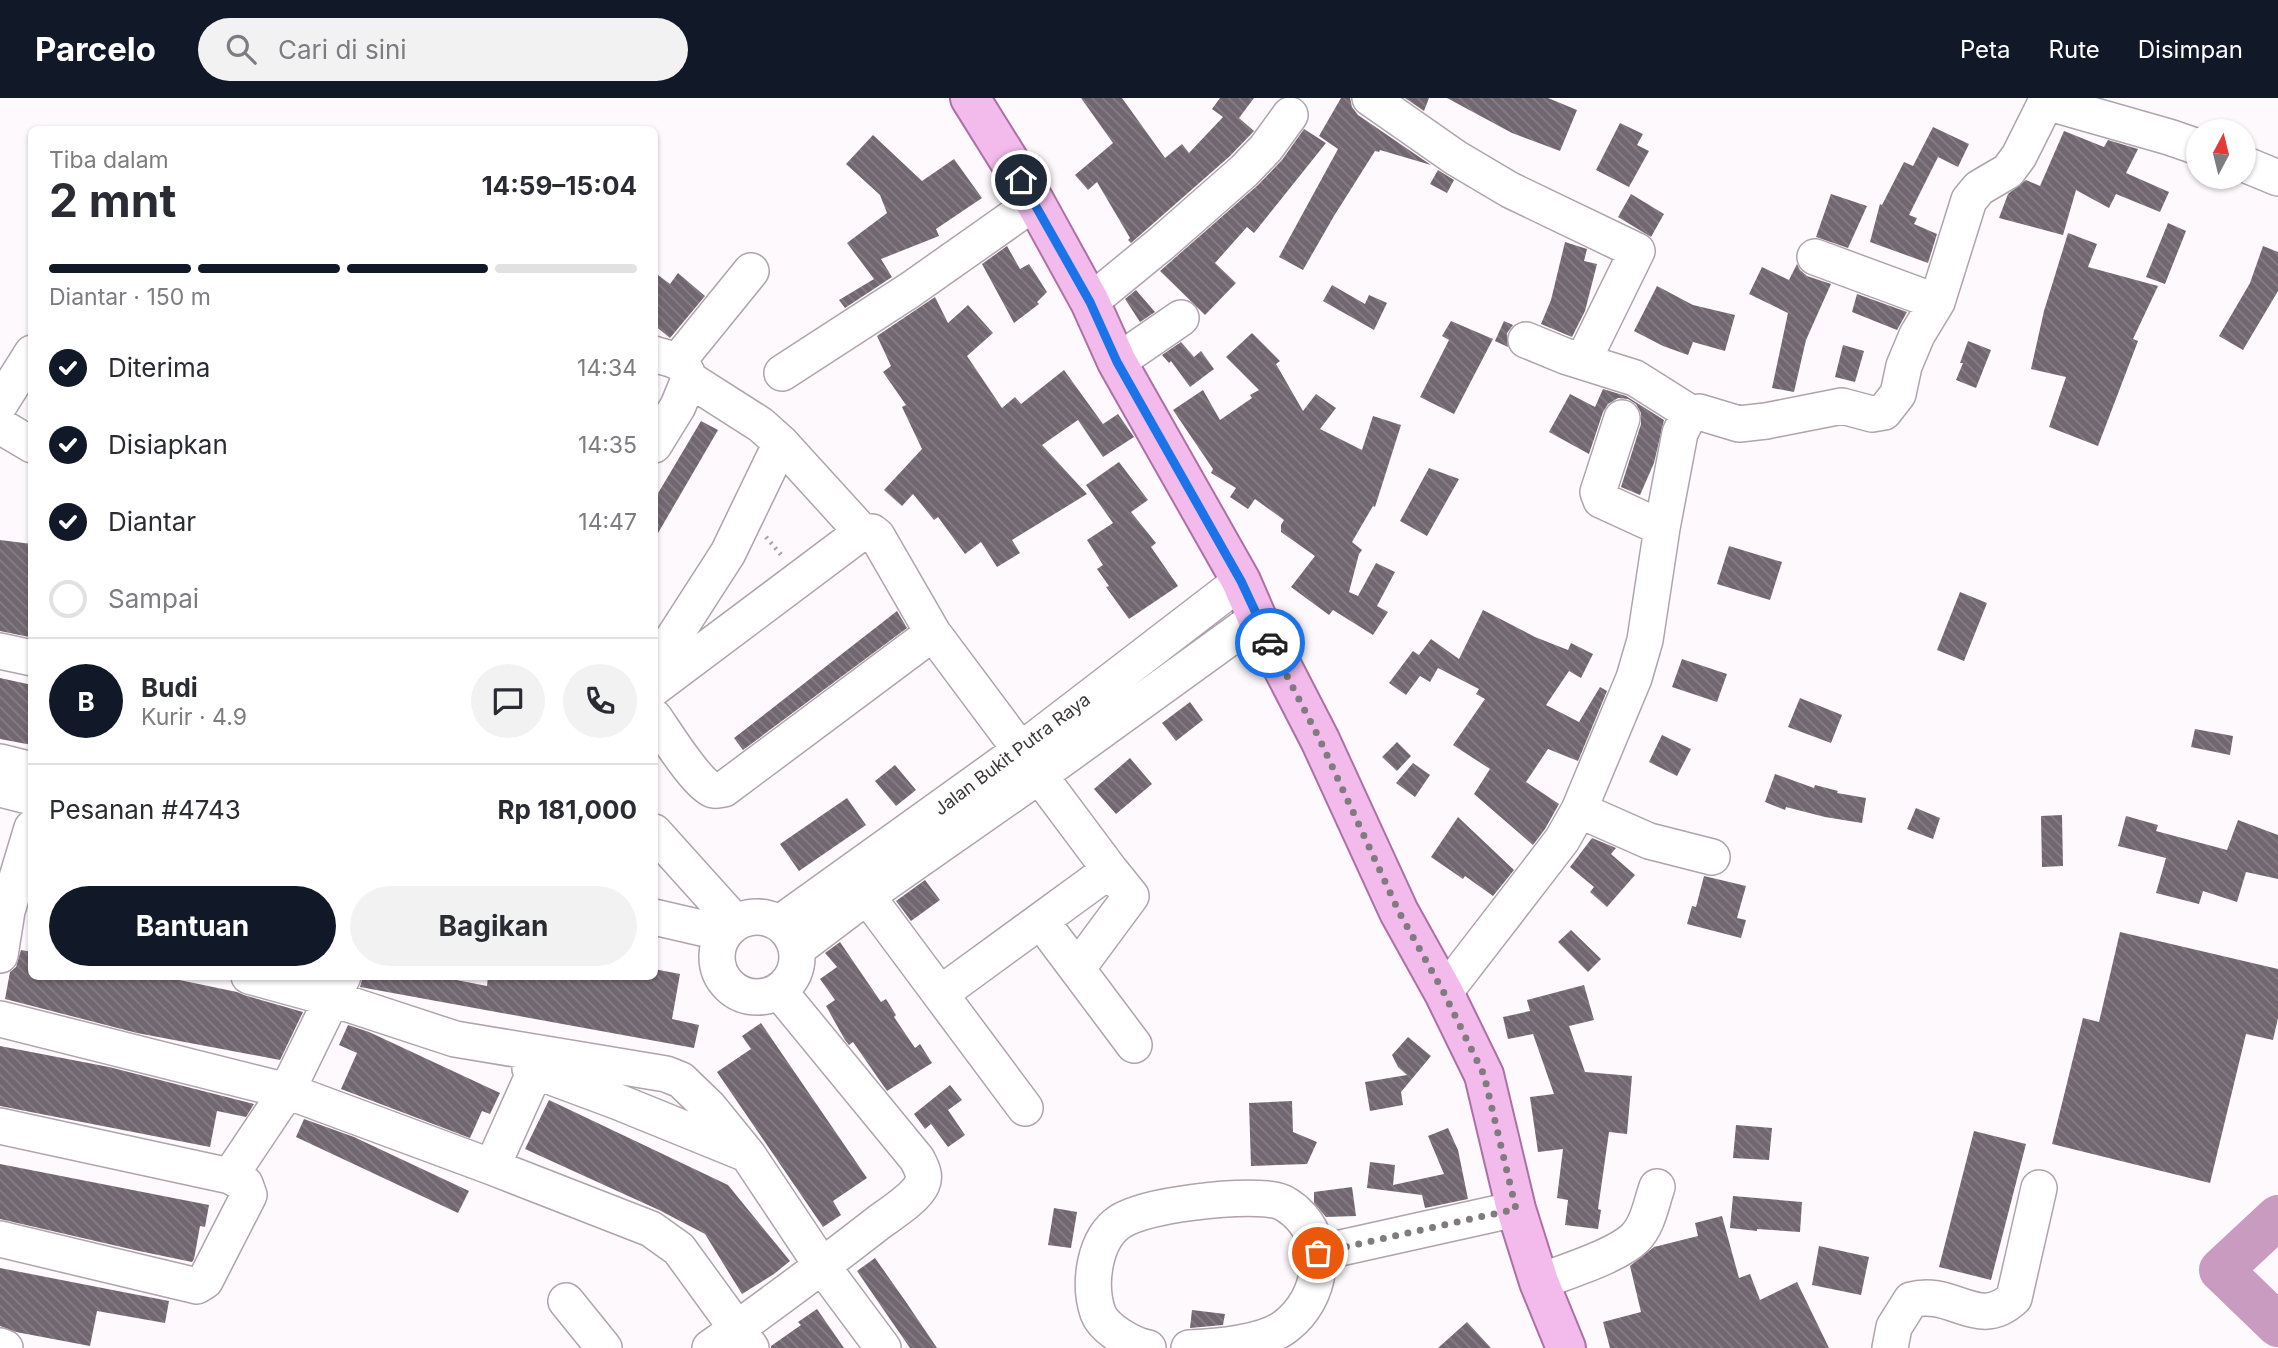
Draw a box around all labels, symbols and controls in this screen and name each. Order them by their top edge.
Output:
search box [198,18,688,81]
text: Parcelo [35,29,156,69]
icon: search [222,30,260,68]
text: Cari di sini [278,34,407,65]
text: Peta [1960,35,2011,64]
text: Rute [2049,35,2100,64]
text: Disimpan [2138,35,2243,64]
north arrow [2186,119,2256,189]
map controls [2186,119,2256,189]
text: Tiba dalam [49,146,169,174]
pin [991,150,1051,210]
icon: home [1002,161,1040,199]
text: 14:59–15:04 [481,170,637,201]
text: 2 mnt [49,172,176,228]
text: Diantar · 150 m [49,283,211,311]
icon: check [49,349,87,387]
text: Diterima [108,352,210,383]
text: 14:34 [577,354,637,382]
icon: check [49,426,87,464]
text: Disiapkan [108,429,228,460]
text: 14:35 [578,431,637,459]
icon: check [49,503,87,541]
text: Diantar [108,506,196,537]
text: 14:47 [578,508,637,536]
text: Sampai [108,583,199,614]
courier [1235,608,1305,678]
icon: car [1251,624,1289,662]
button: chat [471,664,545,738]
button: phone [563,664,637,738]
text: Budi [141,672,198,703]
text: B [77,686,95,717]
street label: Jalan Bukit Putra Raya [930,689,1094,819]
text: Kurir · 4.9 [141,703,247,731]
text: Pesanan #4743 [49,794,241,825]
text: Rp 181,000 [498,794,637,825]
button: Bantuan [49,886,336,966]
button: Bagikan [350,886,637,966]
pin [1288,1223,1348,1283]
icon: bag [1299,1234,1337,1272]

